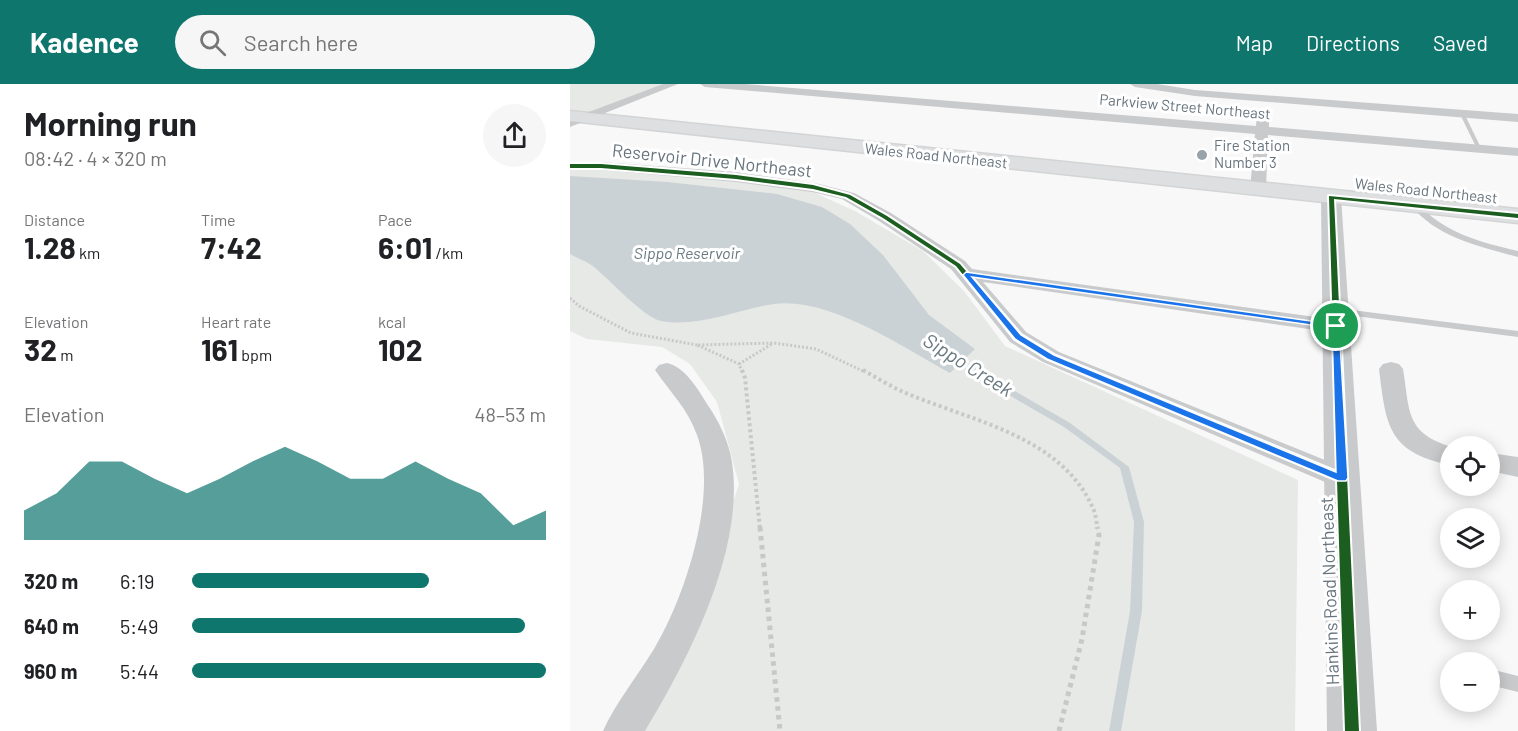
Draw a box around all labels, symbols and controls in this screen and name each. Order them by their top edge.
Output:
search box [175,15,595,69]
text: Kadence [30,25,139,59]
icon: search [196,26,229,59]
text: Search here [244,29,358,55]
text: Map [1236,30,1273,55]
text: Directions [1306,30,1400,55]
text: Saved [1433,30,1488,55]
street label: Parkview Street Northeast [1099,90,1271,122]
text: Morning run [24,103,197,143]
button: share [483,104,546,167]
place label: Fire Station Number 3 [1214,136,1290,171]
street label: Reservoir Drive Northeast [611,139,813,181]
street label: Wales Road Northeast [864,139,1008,171]
text: 08:42 · 4 × 320 m [24,146,167,170]
marker: Fire Station Number 3 [1195,148,1209,162]
street label: Wales Road Northeast [1354,174,1498,206]
text: Distance [24,210,85,229]
text: Time [201,210,236,229]
text: Pace [378,210,412,229]
text: 1.28 [24,229,76,265]
text: 7:42 [201,229,262,265]
text: 6:01 [378,229,432,265]
text: km [76,243,100,262]
text: /km [432,243,463,262]
water label: Sippo Reservoir [634,243,741,262]
pin [1310,300,1361,351]
icon: arrive [1319,309,1352,342]
text: Elevation [24,312,88,331]
text: Heart rate [201,312,271,331]
text: kcal [378,312,406,331]
water label: Sippo Creek [919,327,1018,401]
text: 32 [24,331,57,367]
text: 161 [201,331,238,367]
text: 102 [378,331,423,367]
text: m [57,345,73,364]
text: bpm [238,345,272,364]
text: Elevation [24,402,105,426]
text: 48–53 m [474,402,546,426]
map controls [1440,436,1500,712]
button: locate [1440,436,1500,496]
street label: Hankins Road Northeast [1315,496,1343,686]
button: layers [1440,508,1500,568]
text: 320 m [24,569,78,593]
text: 6:19 [120,569,155,593]
button: + [1440,580,1500,640]
text: 640 m [24,614,79,638]
text: 5:49 [120,614,159,638]
button: − [1440,652,1500,712]
text: 960 m [24,659,77,683]
text: 5:44 [120,659,159,683]

